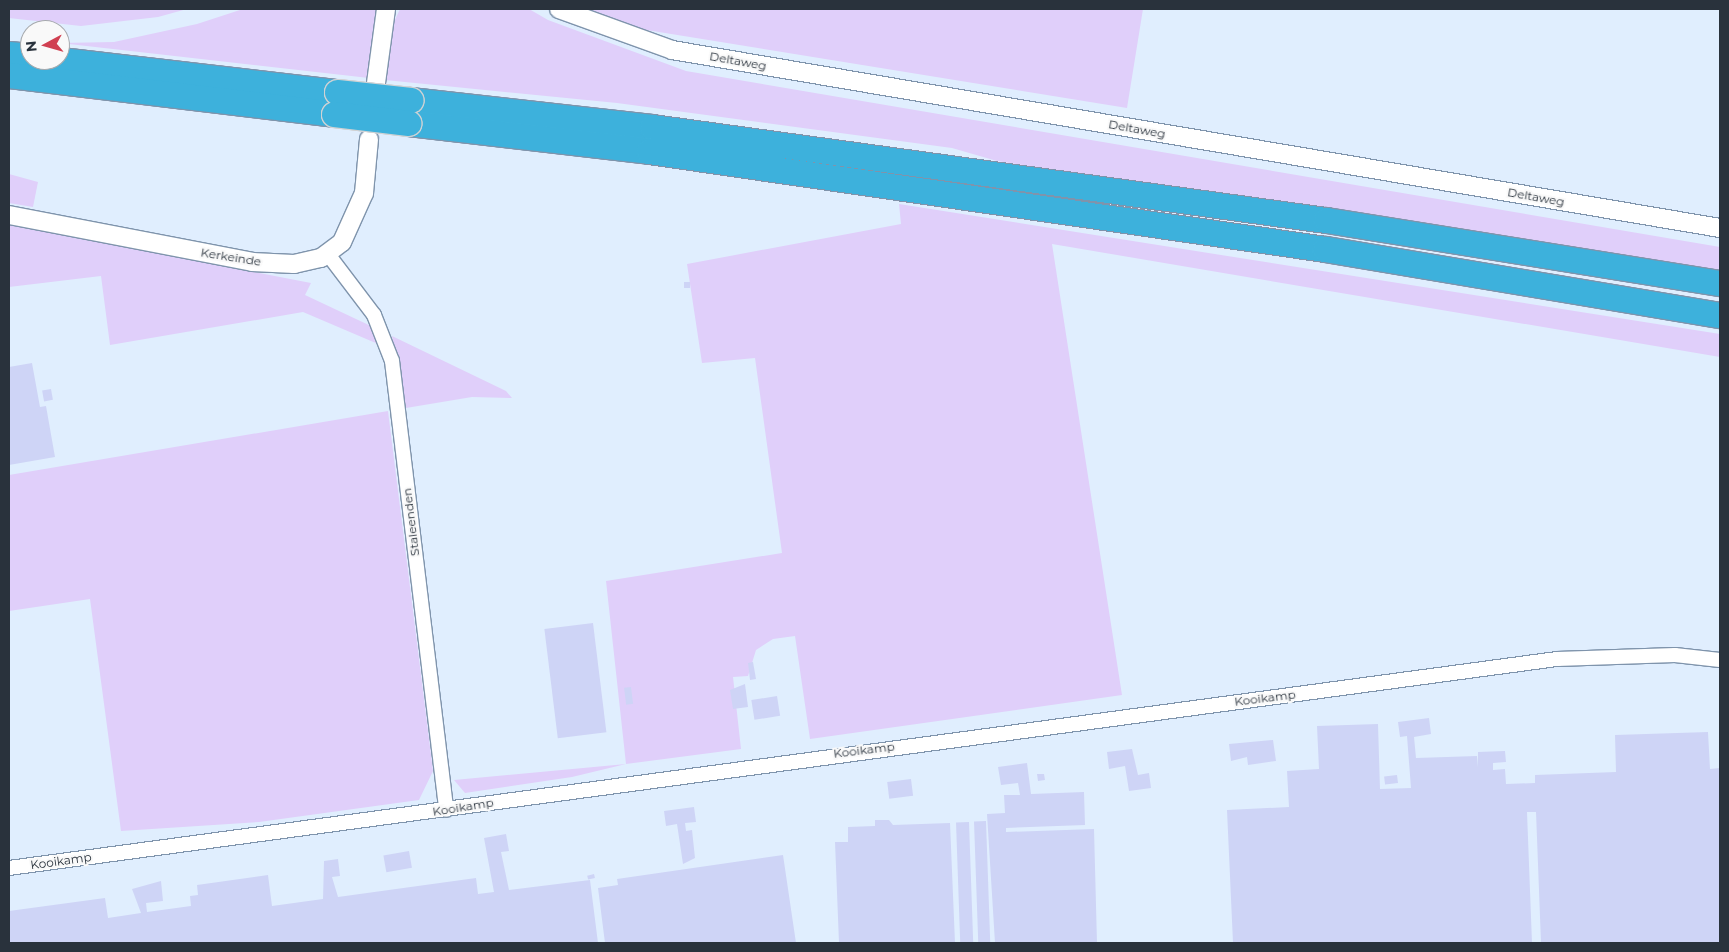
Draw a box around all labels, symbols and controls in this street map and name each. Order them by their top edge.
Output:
north arrow [20,20,70,70]
text: N [22,40,41,53]
street label: Deltaweg [708,49,768,73]
street label: Deltaweg [1107,117,1167,141]
street label: Deltaweg [1506,185,1566,209]
street label: Kerkeinde [200,245,262,269]
street label: Staleenden [400,487,422,557]
street label: Kooikamp [1234,687,1296,709]
street label: Kooikamp [833,739,895,761]
street label: Kooikamp [431,795,495,819]
street label: Kooikamp [30,850,92,872]

